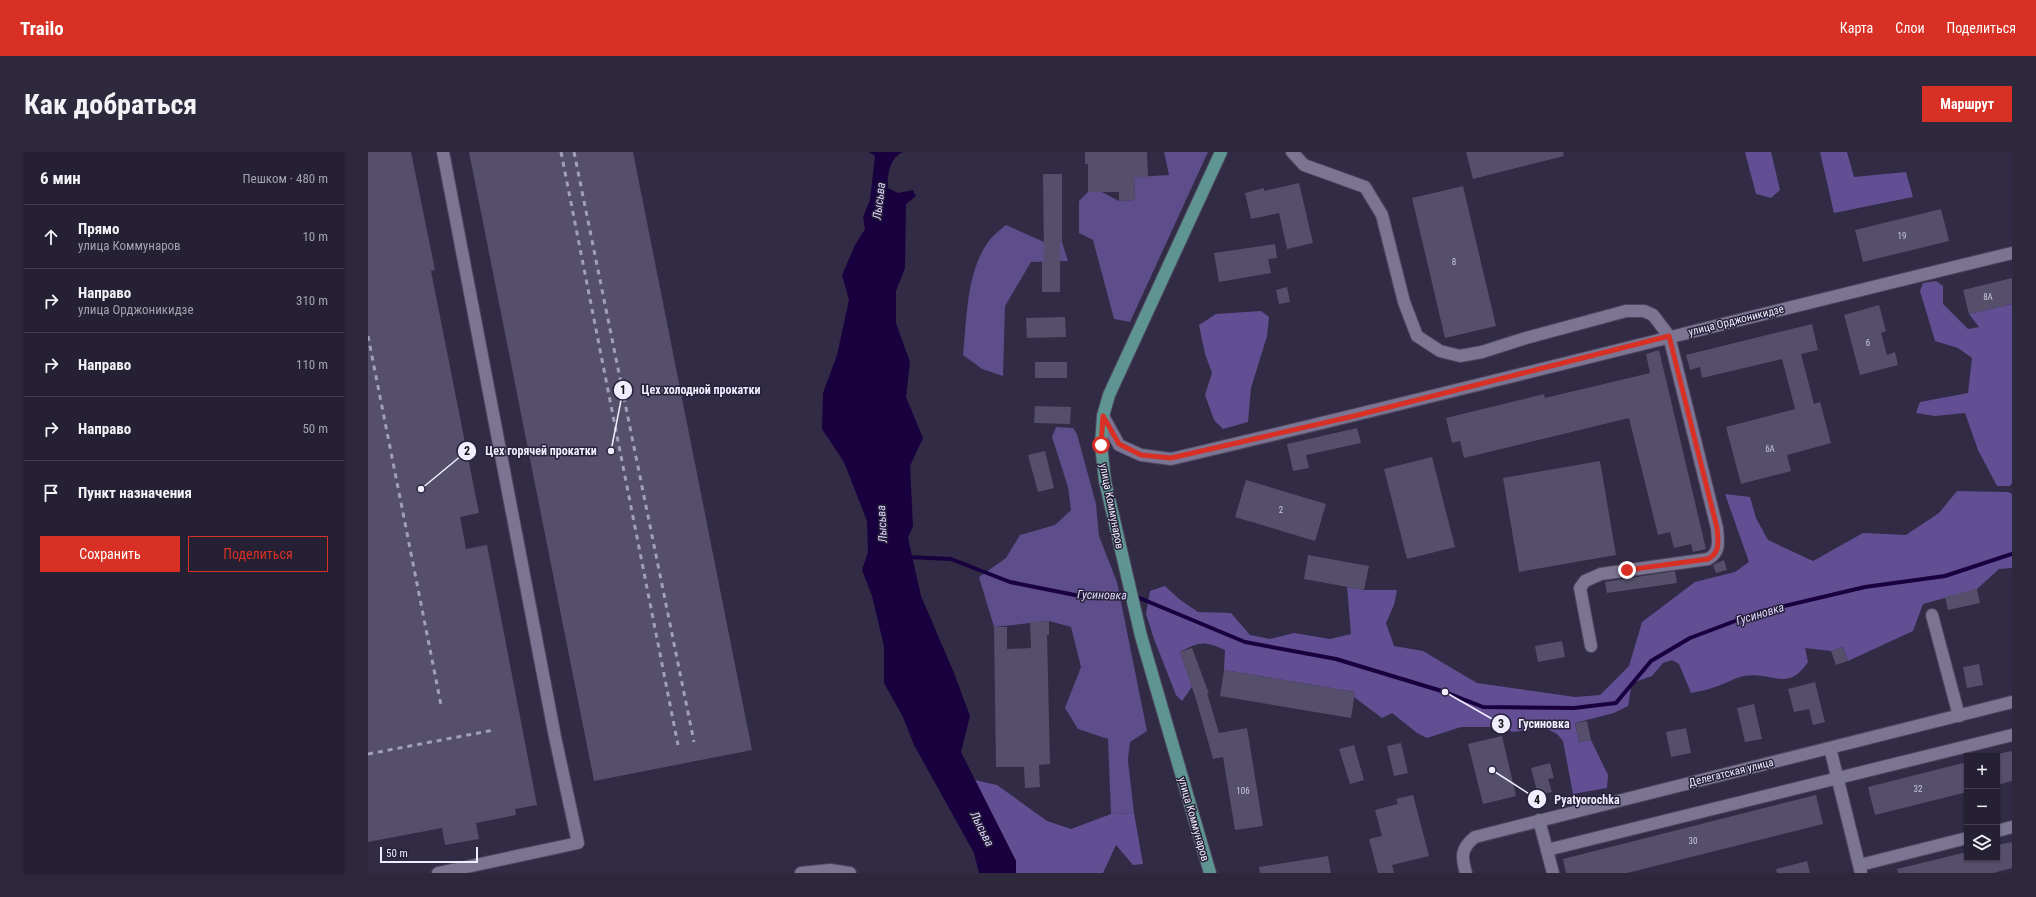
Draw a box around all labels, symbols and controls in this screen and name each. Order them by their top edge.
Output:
text: Trailo [20,17,64,40]
text: Карта [1840,20,1873,36]
text: Слои [1895,20,1925,36]
text: Поделиться [1947,20,2016,36]
button: Маршрут [1922,86,2012,122]
text: Как добраться [24,88,197,121]
text: 6 мин [40,168,81,188]
text: Пешком · 480 m [242,171,328,186]
water label: Лысьва [870,182,888,221]
text: Прямо [78,220,119,238]
icon: ahead [40,226,62,248]
text: 10 m [302,229,328,244]
house number: 19 [1898,231,1906,241]
text: улица Коммунаров [78,238,181,253]
house number: 8 [1452,257,1456,267]
text: Направо [78,284,131,302]
icon: right [40,290,62,312]
house number: 8А [1983,292,1993,302]
text: 310 m [296,293,328,308]
text: улица Орджоникидзе [78,302,194,317]
street label: улица Орджоникидзе [1687,302,1785,339]
house number: 6 [1866,338,1870,348]
icon: right [40,354,62,376]
text: Направо [78,356,131,374]
text: 110 m [296,357,328,372]
callout: Цех холодной прокатки [613,378,768,402]
text: 1 [620,383,626,397]
text: Цех холодной прокатки [642,383,760,397]
icon: right [40,418,62,440]
text: Направо [78,420,131,438]
text: 50 m [302,421,328,436]
route start [1092,436,1110,454]
callout: Цех горячей прокатки [457,439,605,463]
text: 2 [464,444,470,458]
text: Цех горячей прокатки [485,444,597,458]
house number: 6А [1765,444,1775,454]
street label: улица Коммунаров [1097,462,1126,550]
icon: arrive [40,482,62,504]
text: Пункт назначения [78,484,192,502]
water label: Лысьва [874,505,890,544]
house number: 2 [1279,505,1284,515]
button: Сохранить [40,536,180,572]
button: Поделиться [188,536,328,572]
route end [1618,561,1636,579]
water label: Гусиновка [1077,588,1127,602]
water label: Гусиновка [1734,600,1786,628]
callout: Гусиновка [1491,712,1578,736]
text: 3 [1498,717,1504,731]
text: Гусиновка [1518,717,1570,731]
map controls [1964,753,2000,861]
button: + [1964,753,2000,789]
street label: Делегатская улица [1687,756,1775,789]
street label: улица Коммунаров [1175,776,1212,863]
house number: 32 [1914,784,1923,794]
house number: 106 [1236,786,1250,796]
callout: Pyatyorochka [1527,787,1628,811]
button: − [1964,789,2000,825]
text: 4 [1534,793,1540,807]
text: Pyatyorochka [1554,793,1620,807]
water label: Лысьва [967,808,997,849]
button: layers [1964,825,2000,861]
house number: 30 [1689,836,1697,846]
scale bar [380,845,478,864]
text: 50 m [386,847,408,860]

